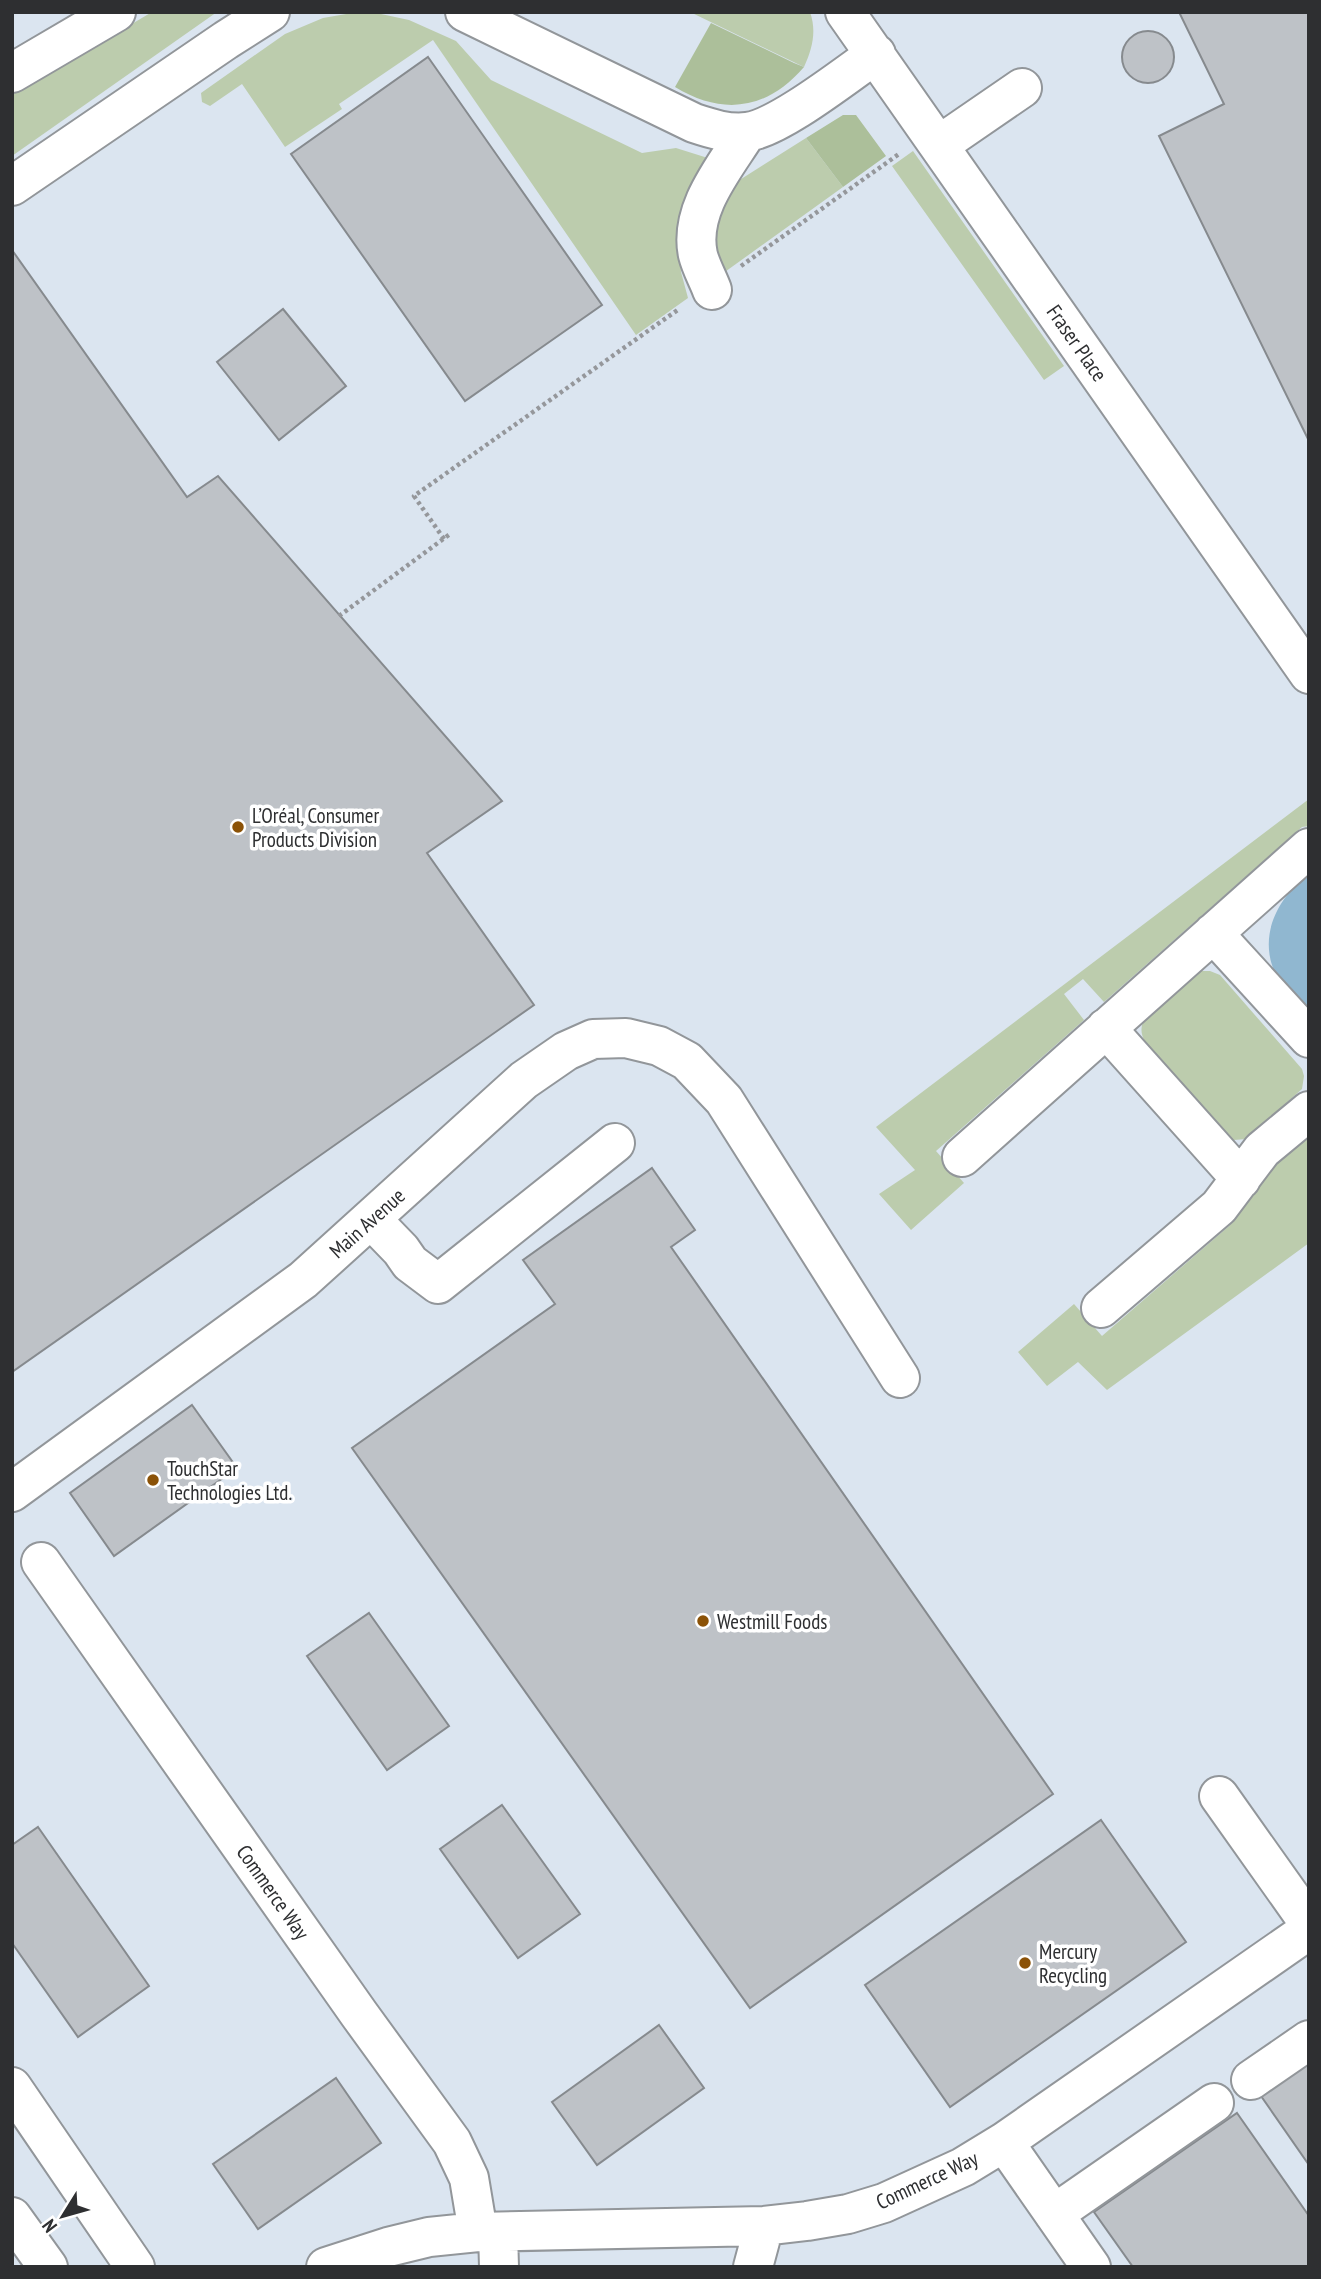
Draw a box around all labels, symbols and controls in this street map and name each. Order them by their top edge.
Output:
street label: Fraser Place [1041,299,1113,387]
place label: L’Oréal, Consumer Products Division [252,802,379,853]
marker: L’Oréal, Consumer Products Division [230,819,246,835]
street label: Main Avenue [324,1182,410,1264]
place label: TouchStar Technologies Ltd. [167,1455,292,1506]
marker: TouchStar Technologies Ltd. [145,1472,161,1488]
place label: Westmill Foods [717,1608,827,1635]
marker: Westmill Foods [695,1613,711,1629]
street label: Commerce Way [231,1839,316,1945]
place label: Mercury Recycling [1039,1938,1107,1989]
marker: Mercury Recycling [1017,1955,1033,1971]
street label: Commerce Way [872,2145,982,2215]
north arrow [28,2181,98,2251]
text: N [37,2215,62,2238]

